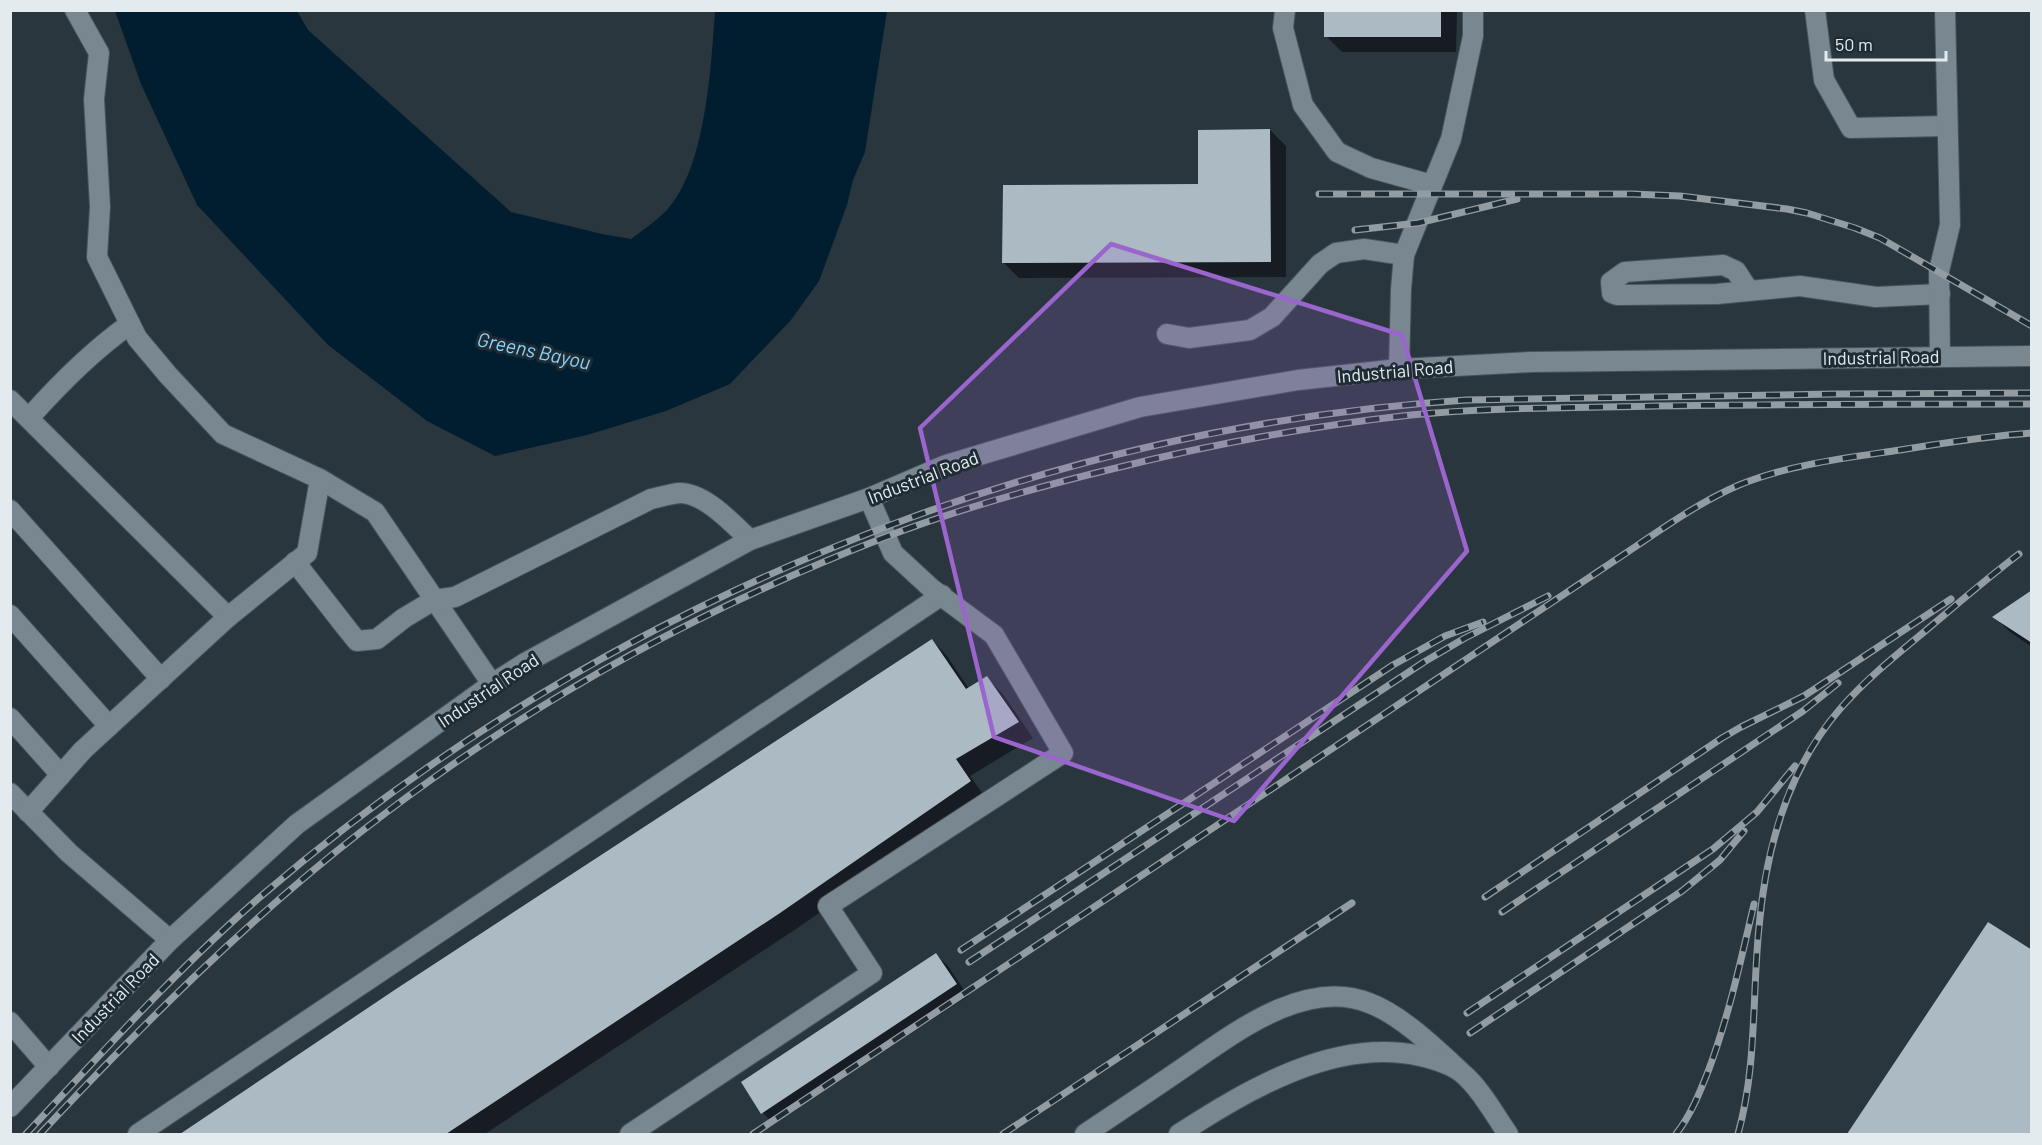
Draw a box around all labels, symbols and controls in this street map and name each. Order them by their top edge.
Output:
scale bar [1826,24,1946,62]
text: 50 m [1835,33,1873,55]
water label: Greens Bayou [475,326,593,374]
street label: Industrial Road [1822,345,1940,369]
street label: Industrial Road [1336,355,1454,387]
street label: Industrial Road [865,446,981,508]
street label: Industrial Road [433,648,543,732]
street label: Industrial Road [67,948,163,1048]

